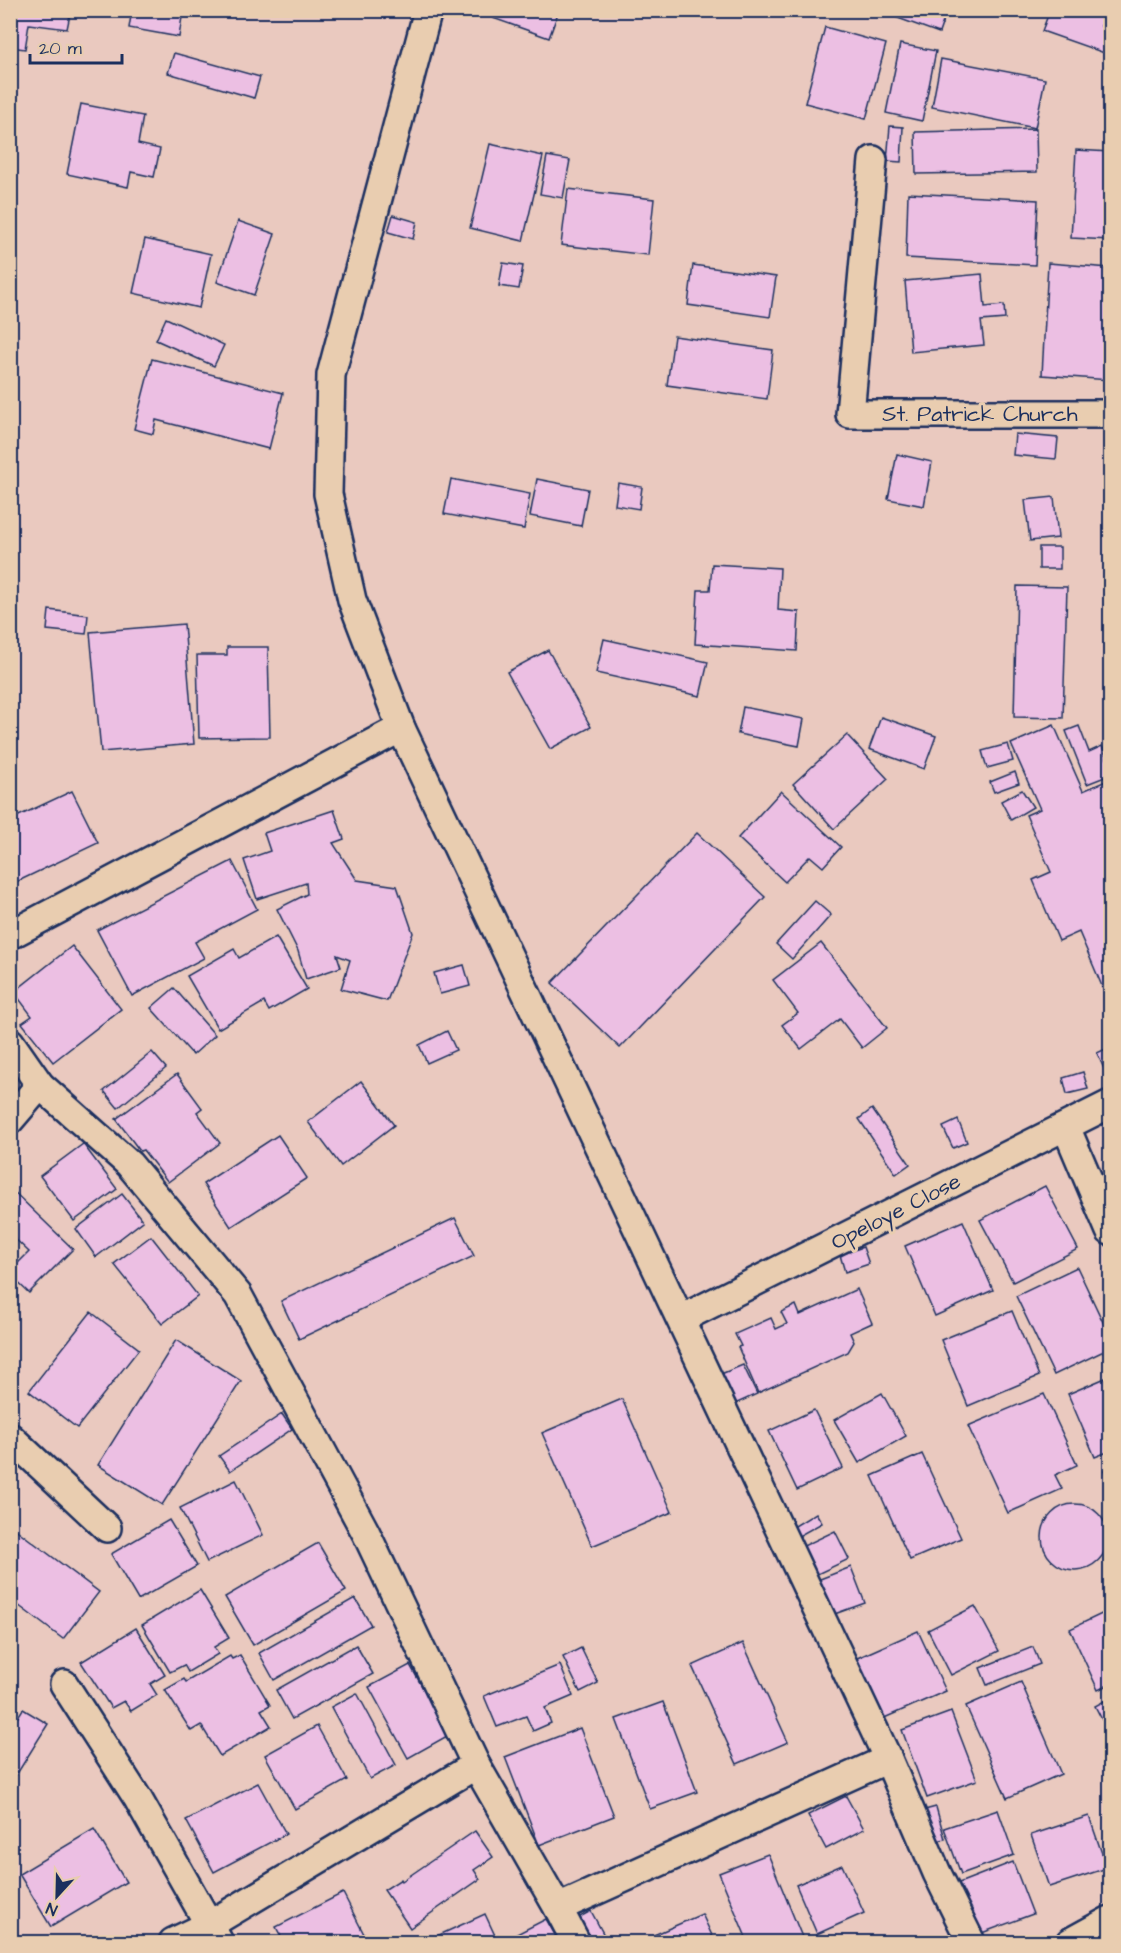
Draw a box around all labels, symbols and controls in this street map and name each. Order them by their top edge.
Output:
scale bar [30,27,122,65]
text: 20 m [39,36,82,61]
street label: St. Patrick Church [882,399,1078,430]
street label: Opeloye Close [826,1166,967,1259]
north arrow [27,1866,87,1926]
text: N [43,1897,61,1921]

